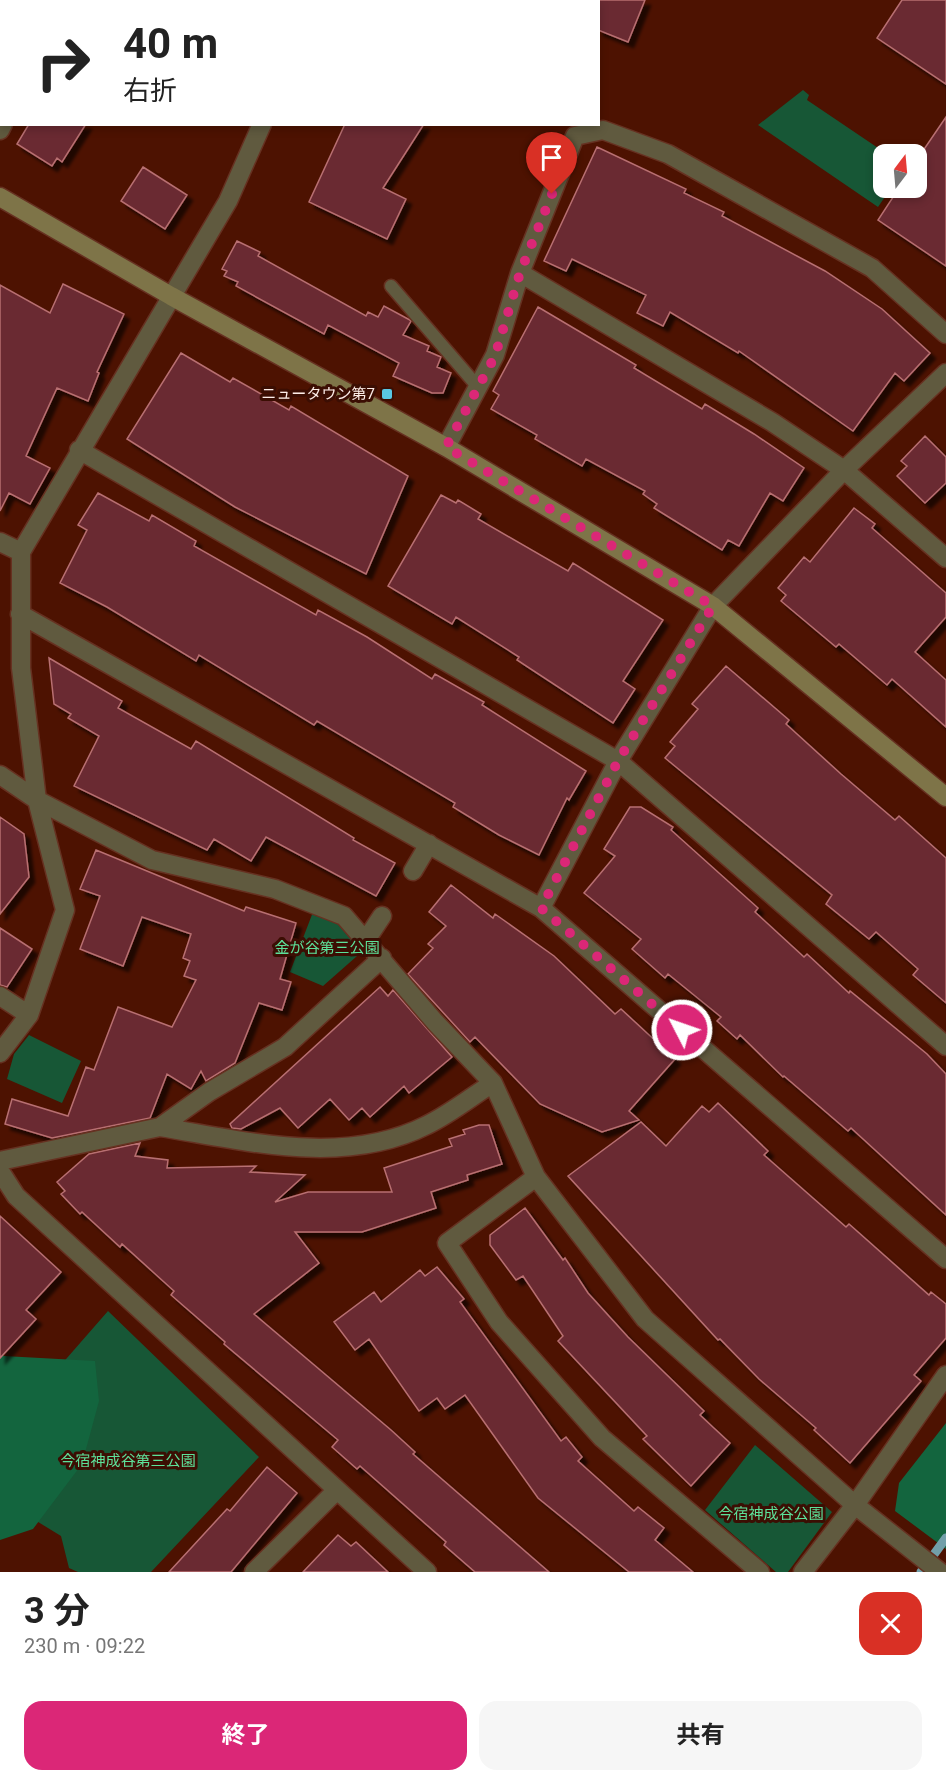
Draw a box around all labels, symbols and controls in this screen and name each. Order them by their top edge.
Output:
text: 40 m [123,19,218,68]
icon: right [24,24,102,102]
text: 右折 [123,75,177,107]
pin [526,132,577,194]
icon: arrive [535,141,568,174]
north arrow [873,144,927,198]
map controls [873,144,927,198]
place label: ニュータウン第7 [262,385,375,403]
marker: ニュータウン第7 [380,387,394,401]
park label: 金が谷第三公園 [274,939,380,957]
position arrow [650,998,714,1062]
park label: 今宿神成谷第三公園 [60,1452,196,1470]
park label: 今宿神成谷公園 [718,1505,824,1523]
text: 3 分 [24,1590,90,1632]
button: close [859,1592,922,1655]
text: 230 m · 09:22 [24,1634,145,1658]
button: 終了 [24,1701,467,1770]
button: 共有 [479,1701,922,1770]

